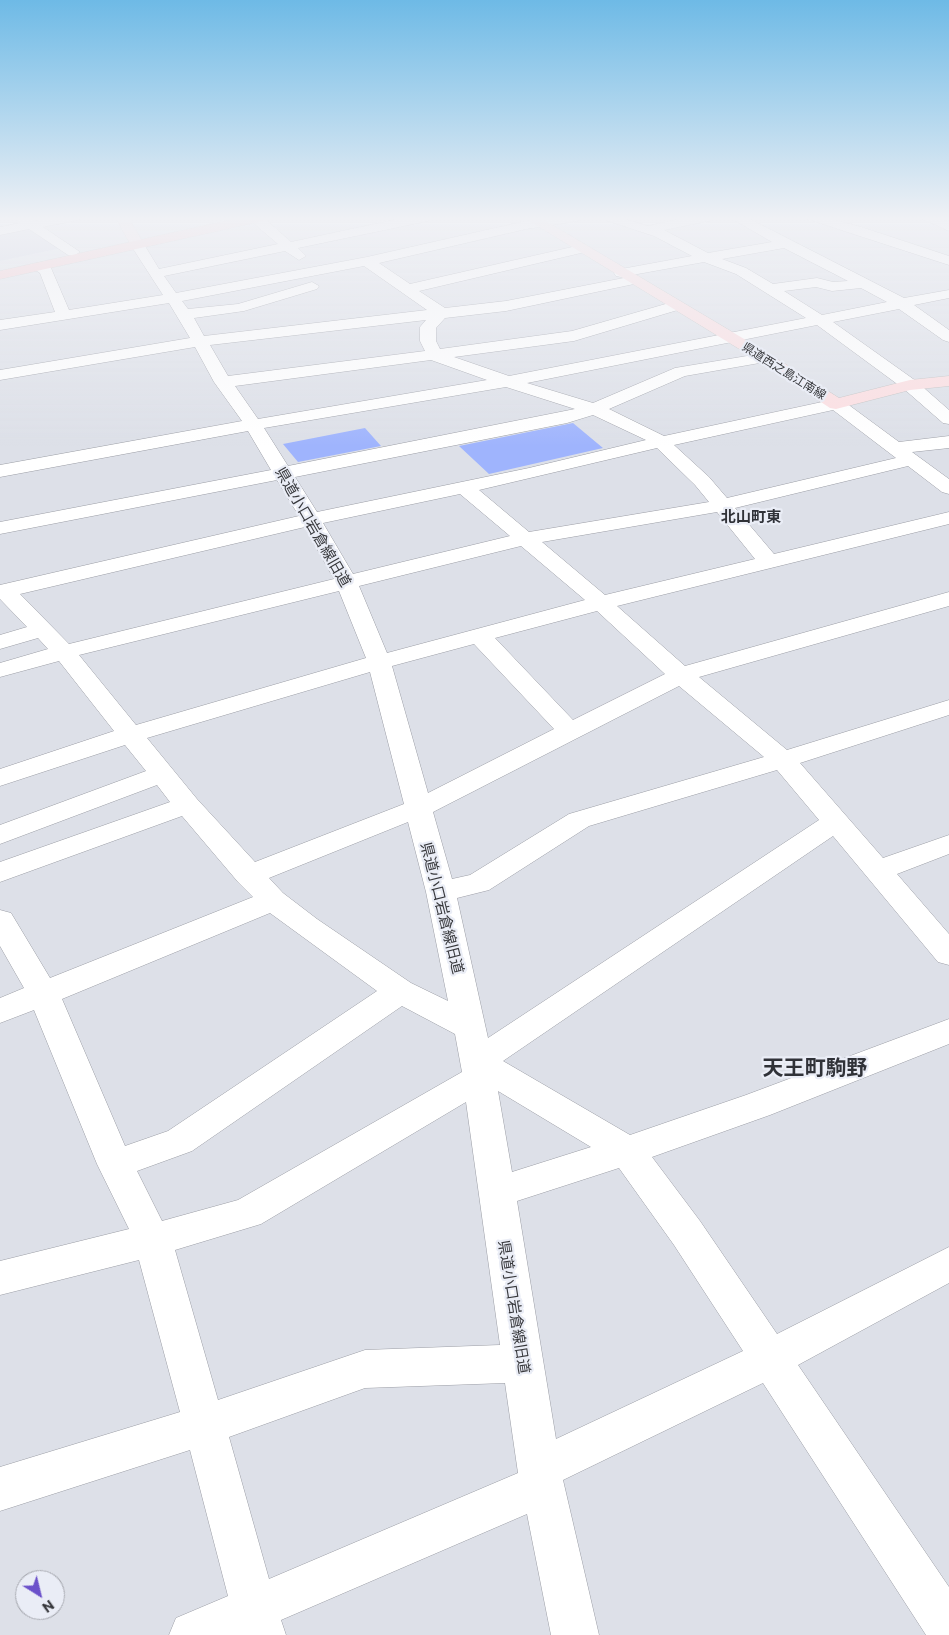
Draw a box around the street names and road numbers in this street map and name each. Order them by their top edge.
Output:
street label: 県道西之島江南線 [739,339,829,403]
street label: 県道小口岩倉線旧道 [271,464,355,590]
street label: 県道小口岩倉線旧道 [417,840,467,976]
street label: 県道小口岩倉線旧道 [495,1239,533,1375]

